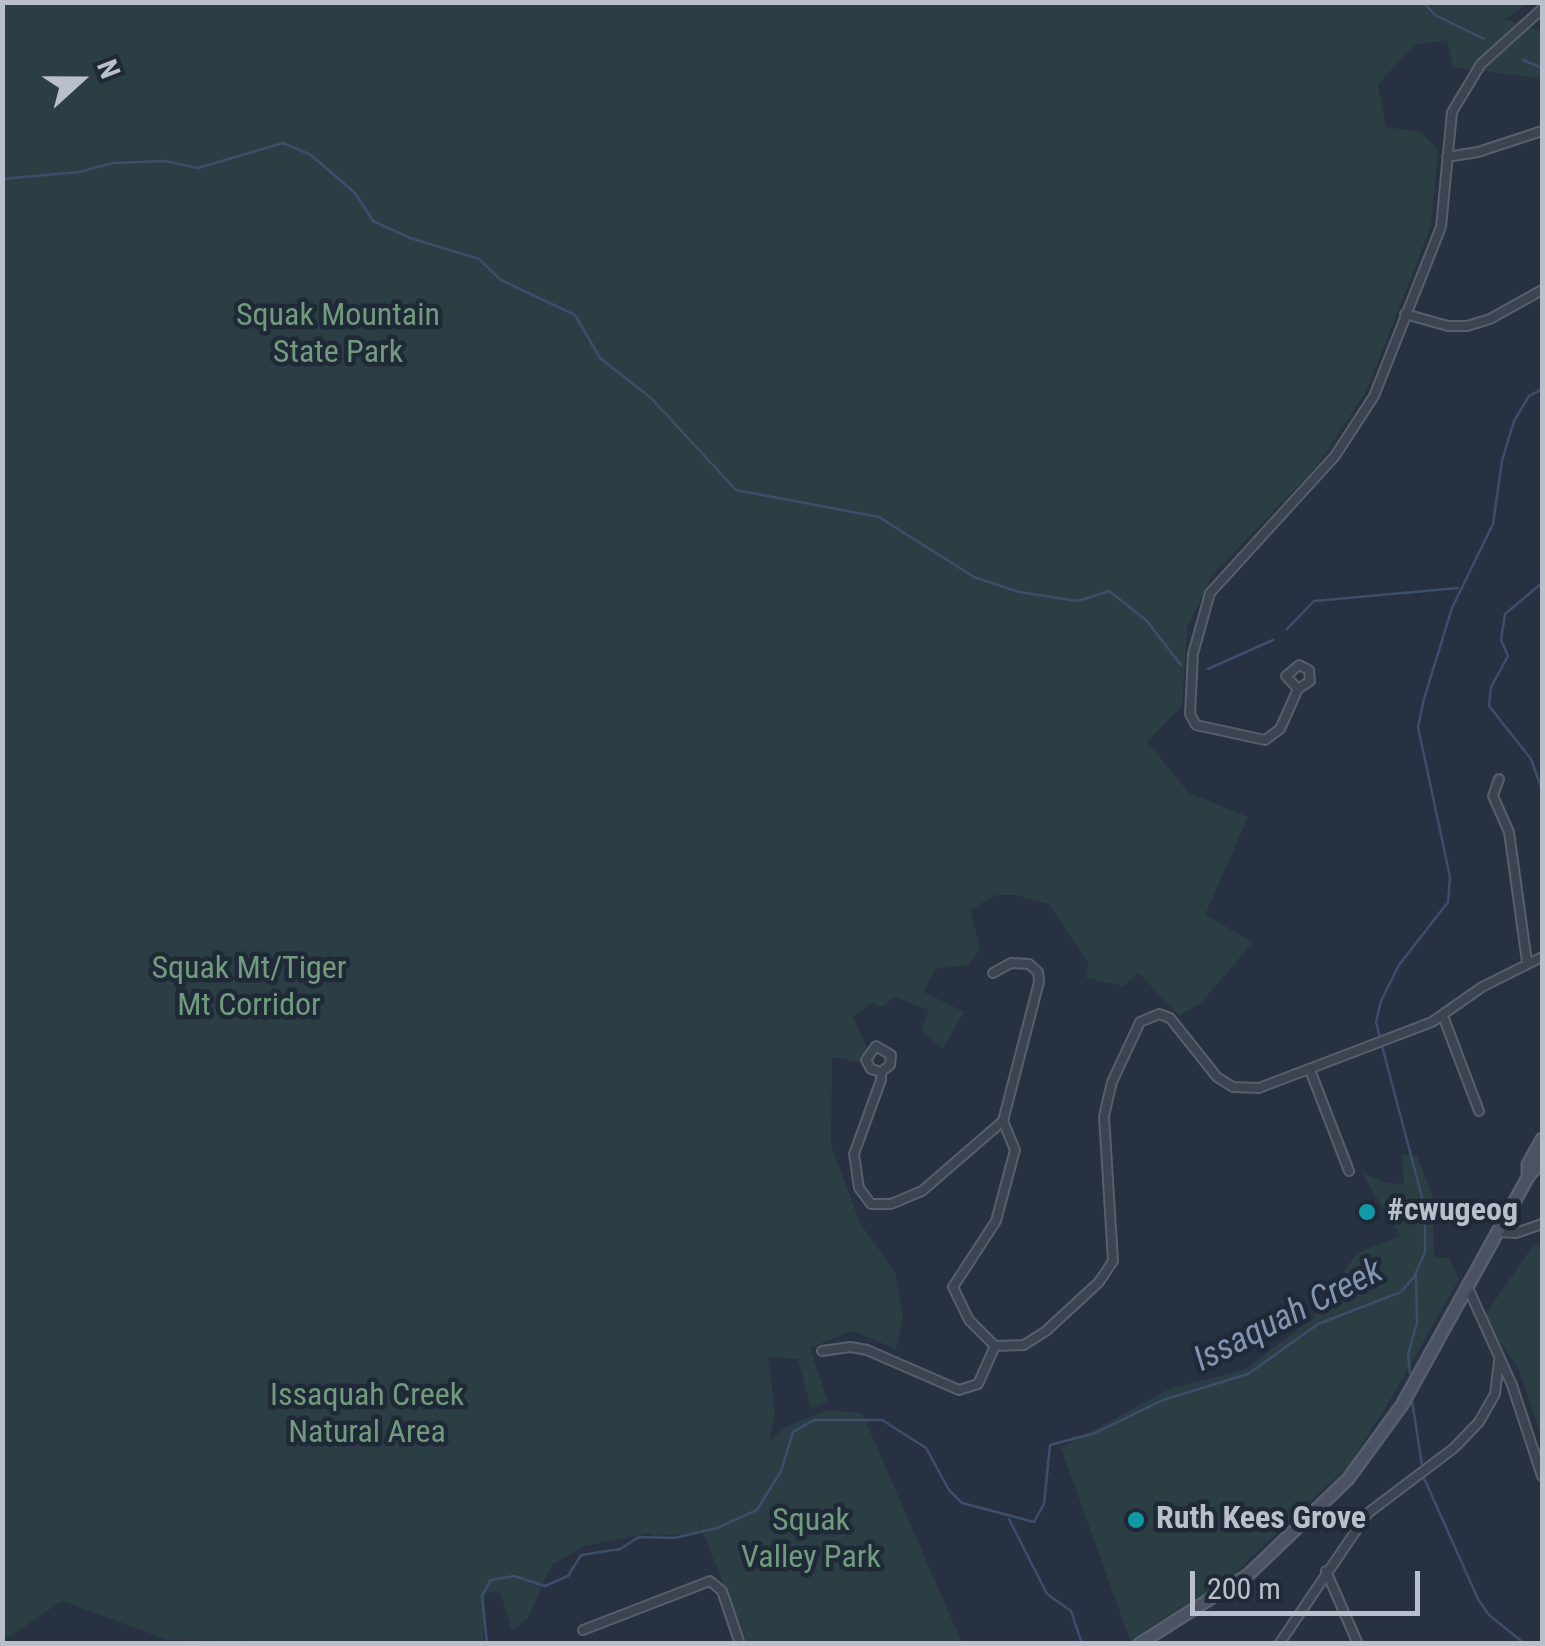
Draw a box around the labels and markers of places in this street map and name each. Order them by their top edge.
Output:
place label: #cwugeog [1387,1193,1518,1231]
marker: #cwugeog [1356,1201,1378,1223]
place label: Ruth Kees Grove [1156,1501,1366,1539]
marker: Ruth Kees Grove [1125,1509,1147,1531]

